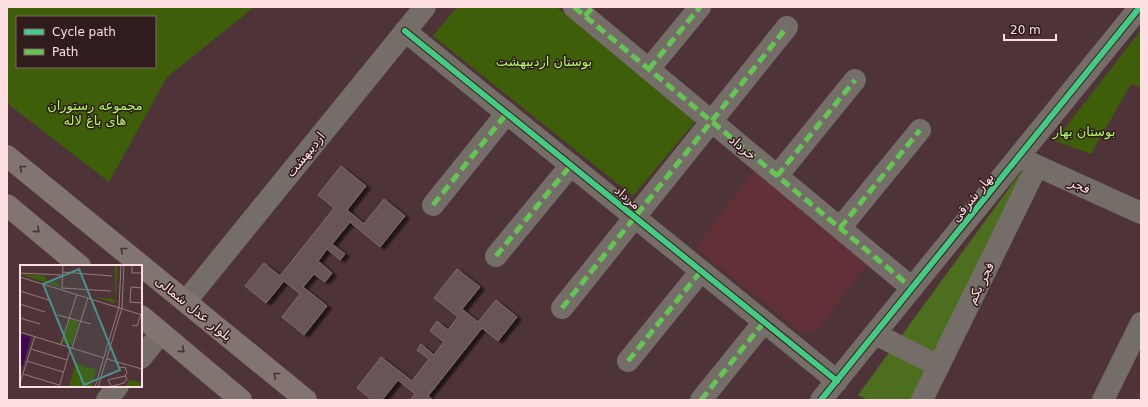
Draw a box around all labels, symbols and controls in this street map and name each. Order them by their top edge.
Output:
legend [16,16,156,68]
scale bar [1004,16,1056,42]
text: 20 m [1010,23,1041,37]
text: Cycle path [52,25,116,39]
text: Path [52,45,78,59]
park label: بوستان اردیبهشت [496,54,592,70]
park label: مجموعه رستوران های باغ لاله [47,98,143,129]
park label: بوستان بهار [1052,124,1115,140]
street label: اردیبهشت [283,129,329,180]
street label: خرداد [726,132,759,164]
one-way arrow [19,165,26,172]
street label: بهار شرقی [948,170,998,226]
street label: فجر [1065,174,1093,198]
street label: مرداد [611,182,644,213]
one-way arrow [32,226,40,233]
one-way arrow [120,247,127,254]
street label: فجر یکم [964,260,998,307]
inset map [20,265,142,387]
street label: بلوار عدل شمالی [152,273,235,345]
one-way arrow [177,346,184,353]
one-way arrow [273,373,280,380]

